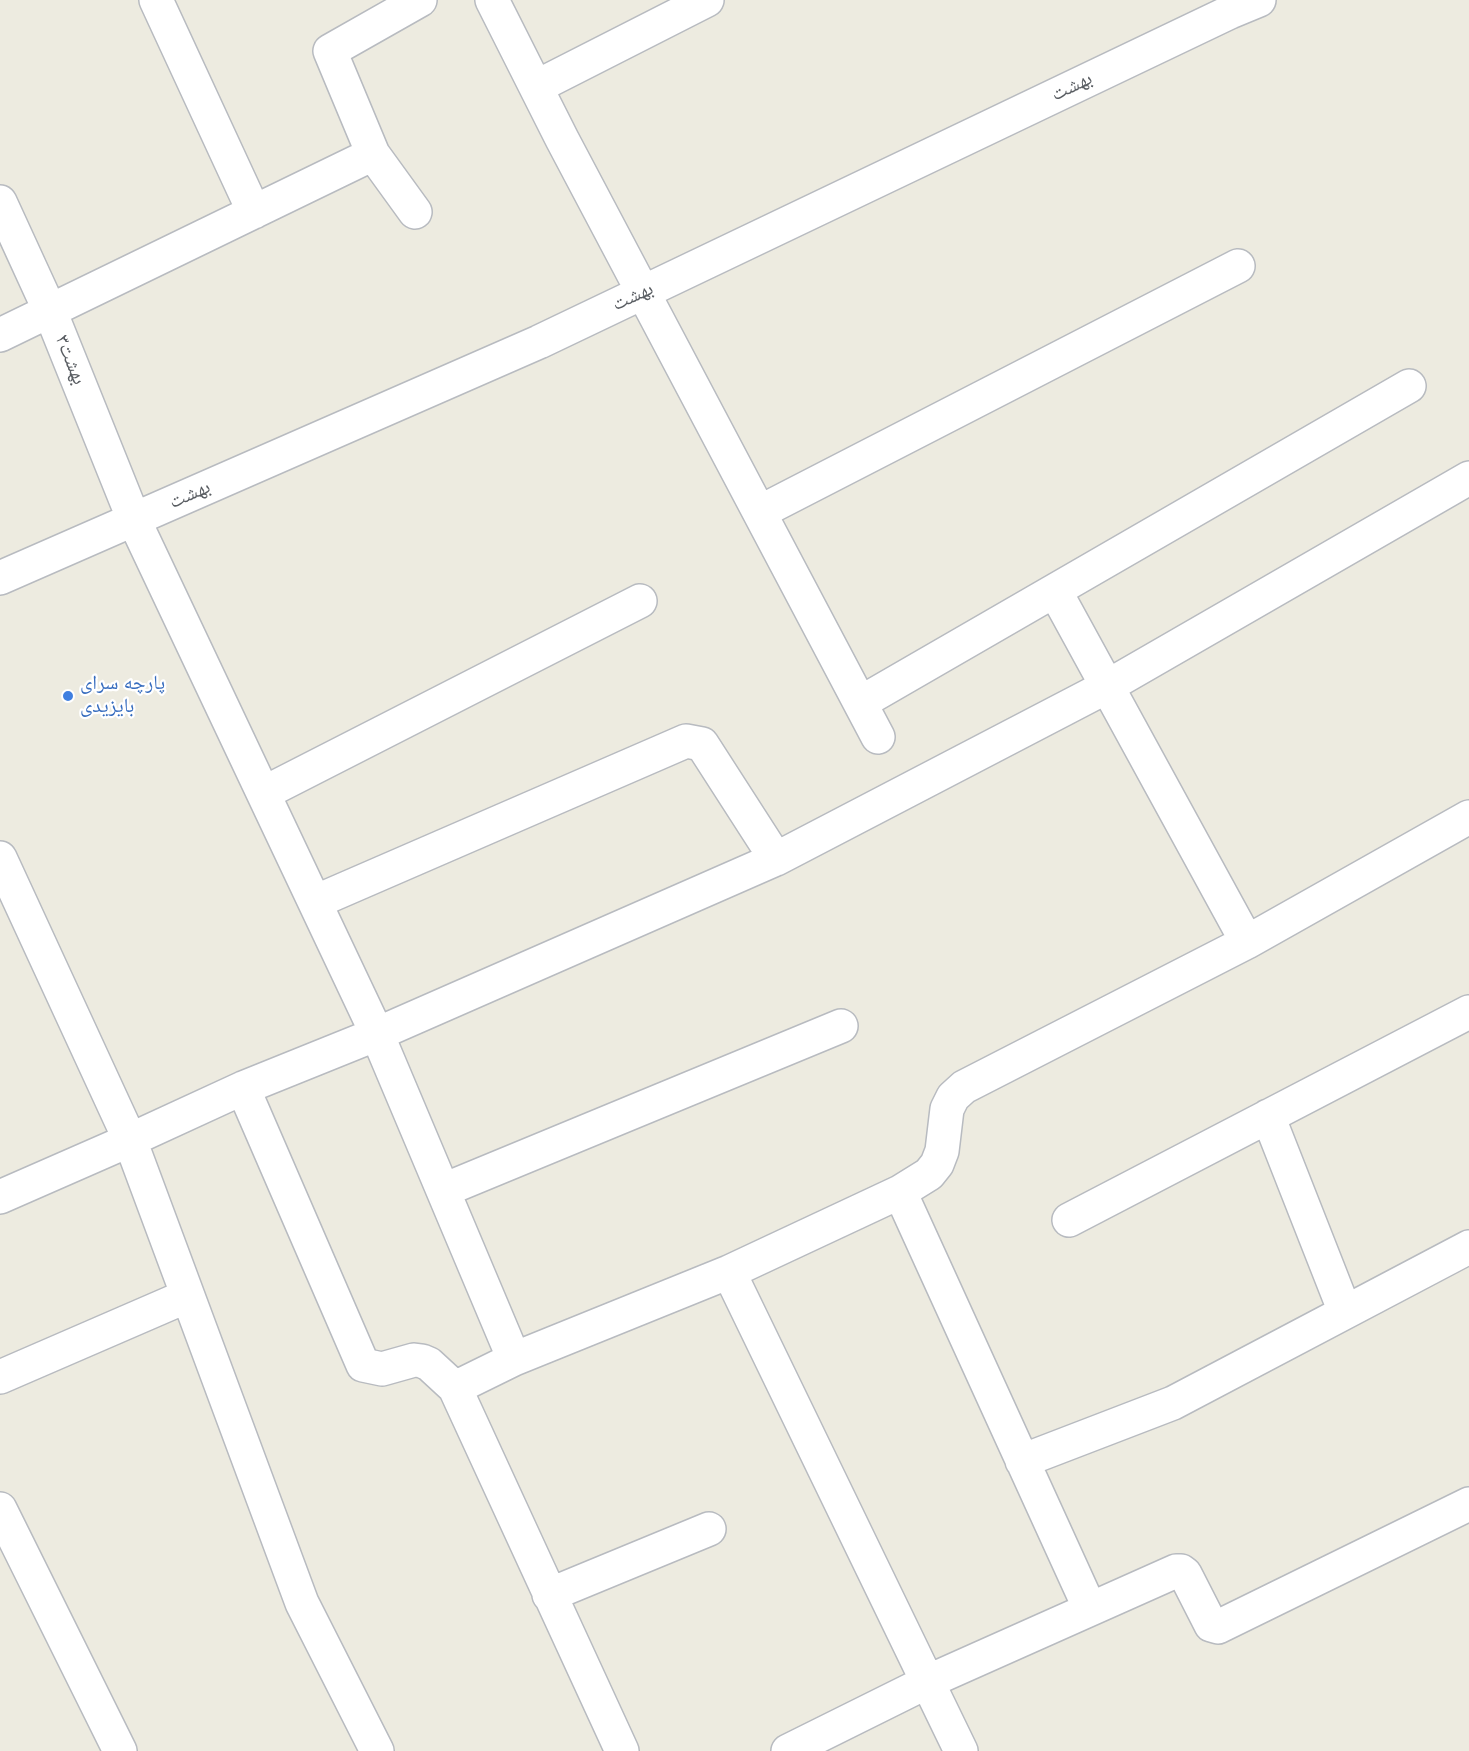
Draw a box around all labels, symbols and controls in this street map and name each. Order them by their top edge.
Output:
street label: بهشت [1048,67,1096,107]
street label: بهشت [609,277,657,317]
street label: بهشت۳ [49,332,91,388]
street label: بهشت [166,475,214,515]
place label: پارچه سرای بایزیدی [80,672,165,719]
marker: پارچه سرای بایزیدی [61,689,75,703]

